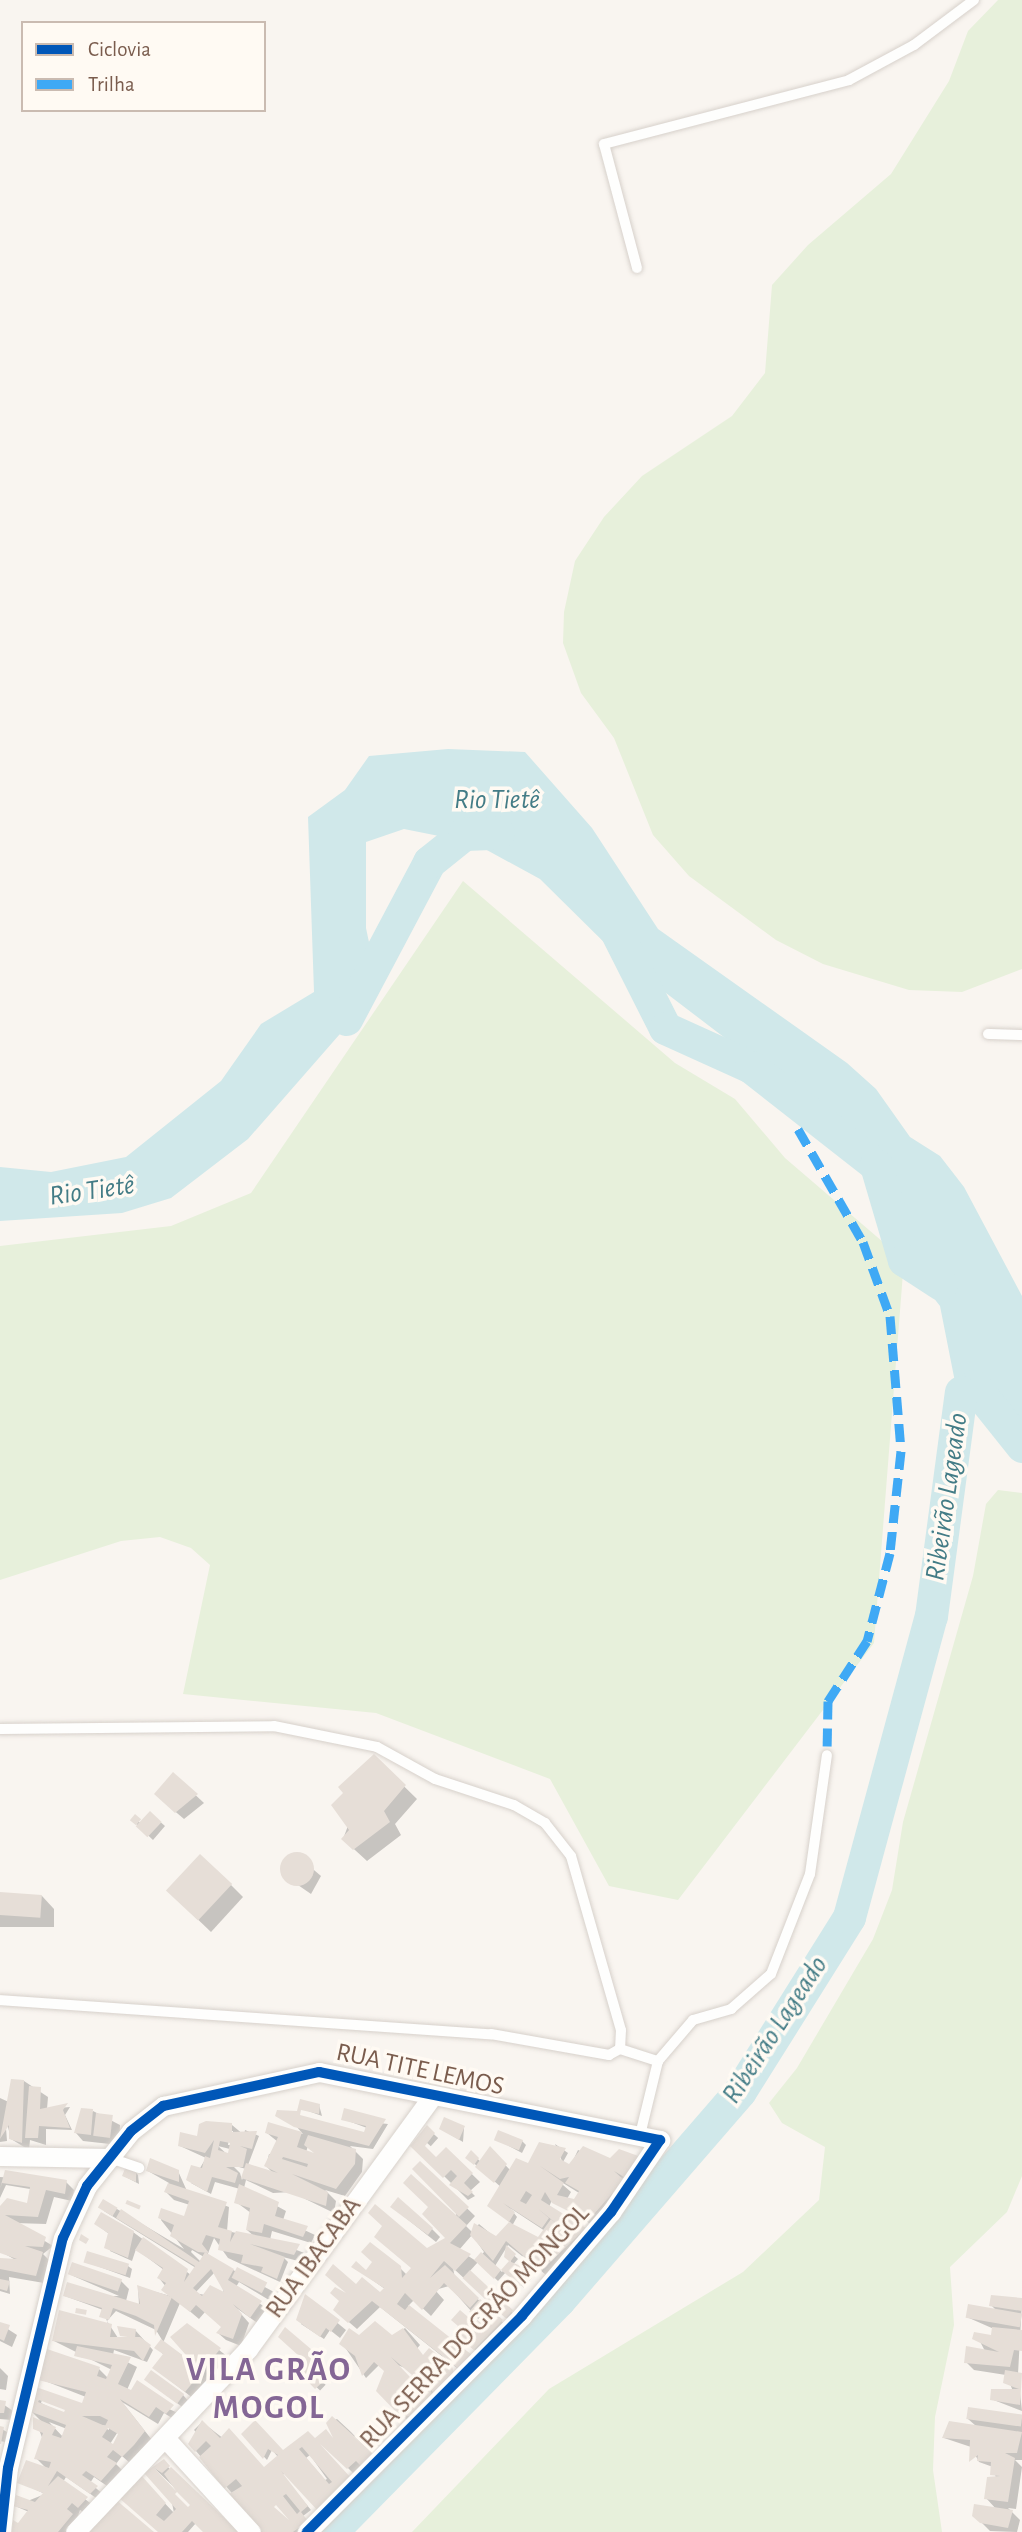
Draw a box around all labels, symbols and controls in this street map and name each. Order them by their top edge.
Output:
legend [21,21,266,112]
text: Ciclovia [88,39,151,60]
text: Trilha [88,74,135,95]
water label: Rio Tietê [454,783,540,817]
water label: Rio Tietê [47,1168,137,1214]
water label: Ribeirão Lageado [919,1411,975,1583]
water label: Ribeirão Lageado [715,1950,835,2110]
street label: RUA TITE LEMOS [333,2037,507,2103]
street label: RUA IBACABA [260,2191,368,2325]
street label: RUA SERRA DO GRÃO MONGOL [354,2198,596,2456]
district label: VILA GRÃO MOGOL [187,2351,351,2429]

